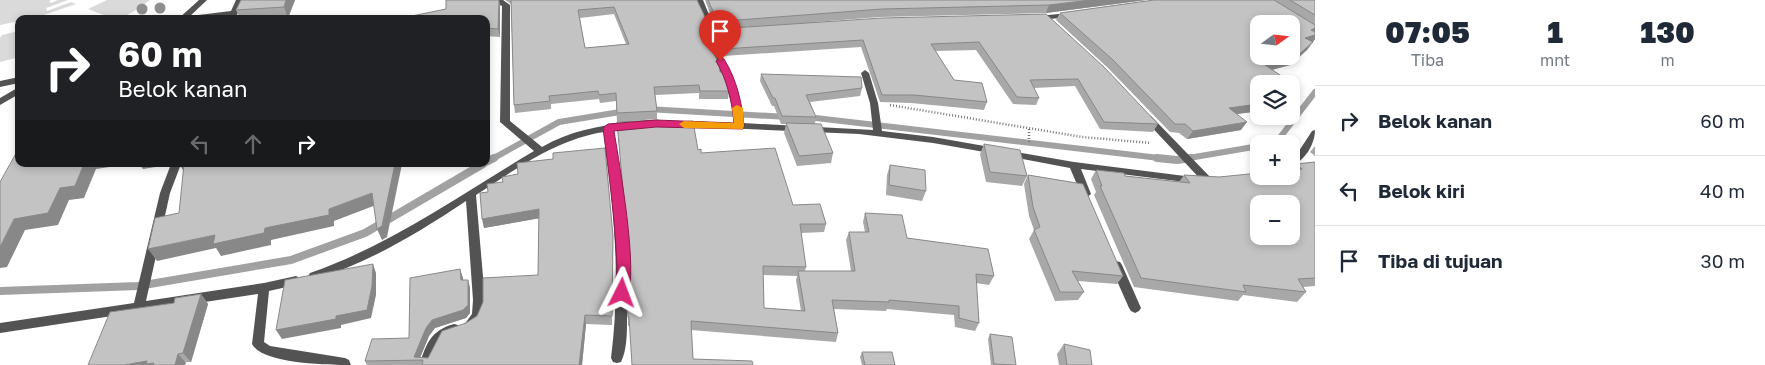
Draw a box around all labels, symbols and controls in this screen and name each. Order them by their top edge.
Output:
pin [699,10,741,61]
text: 07:05 [1385,14,1470,50]
text: 1 [1547,14,1563,50]
text: 130 [1640,14,1695,50]
north arrow [1250,15,1300,65]
map controls [1250,15,1300,245]
icon: arrive [706,17,734,45]
text: 60 m [118,33,202,75]
icon: right [35,35,100,100]
text: Tiba [1411,50,1444,70]
text: mnt [1540,50,1570,70]
text: m [1661,50,1675,70]
text: Belok kanan [118,75,248,102]
button: layers [1250,75,1300,125]
icon: right [1335,107,1363,135]
text: Belok kanan [1378,109,1492,132]
text: 60 m [1700,109,1745,132]
icon: left [186,130,214,158]
icon: ahead [239,130,267,158]
icon: right [292,130,320,158]
button: + [1250,135,1300,185]
icon: left [1335,177,1363,205]
text: Belok kiri [1378,179,1465,202]
text: 40 m [1700,179,1745,202]
button: − [1250,195,1300,245]
icon: arrive [1335,247,1363,275]
text: Tiba di tujuan [1378,249,1503,272]
text: 30 m [1701,249,1745,272]
position arrow [595,266,647,318]

